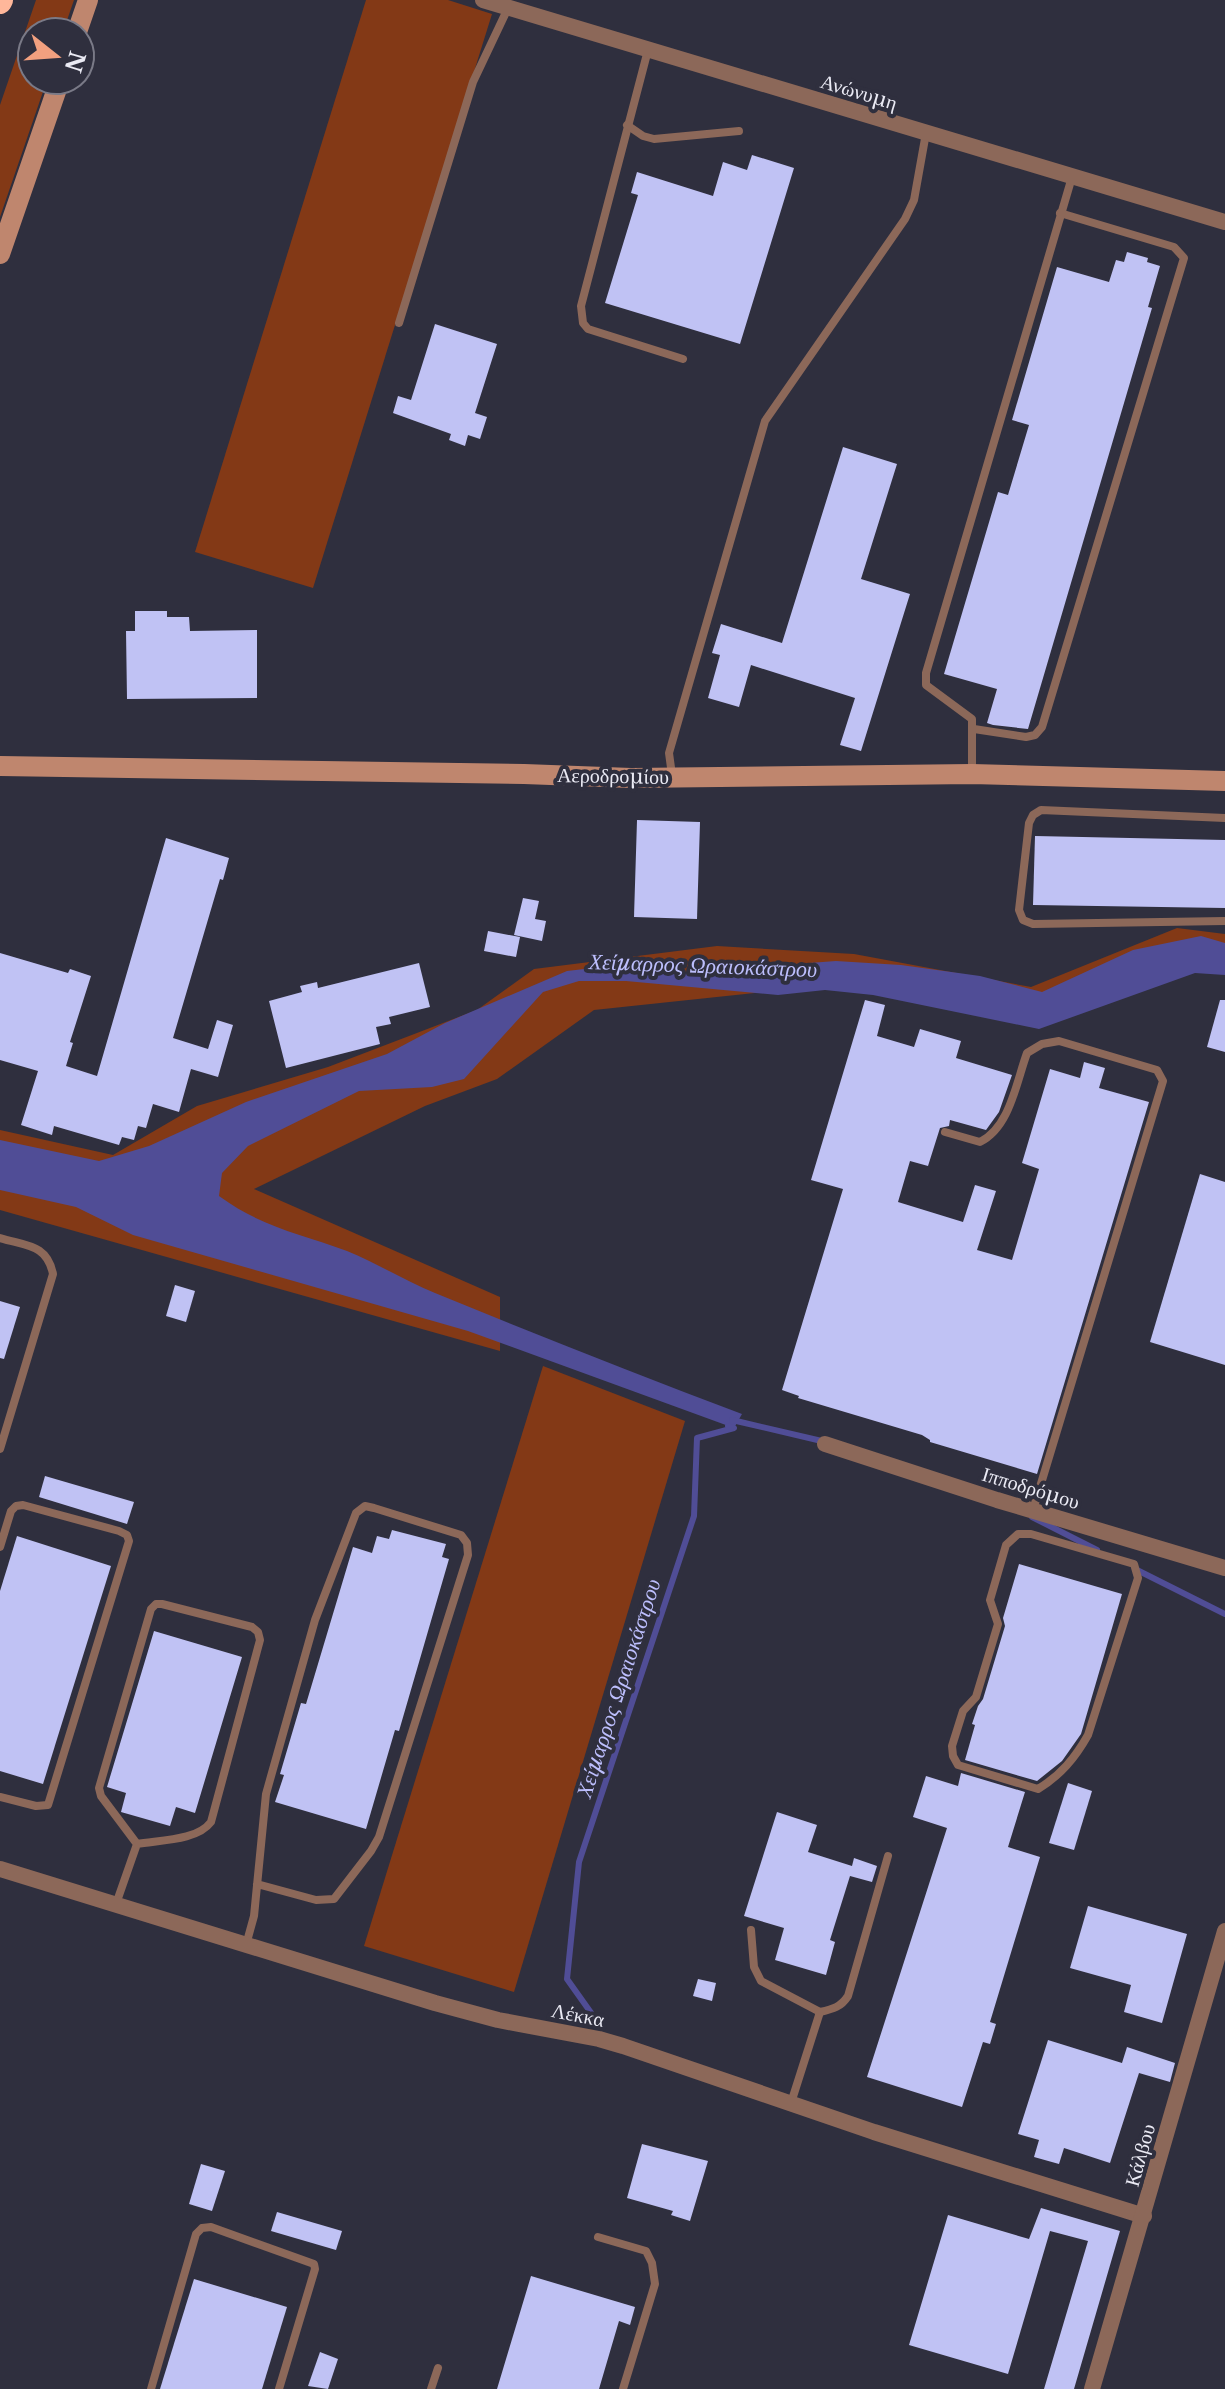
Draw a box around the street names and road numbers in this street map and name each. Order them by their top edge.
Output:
street label: Ανώνυμη [818,69,900,115]
street label: Αεροδρομίου [557,763,669,789]
street label: Ιπποδρόμου [979,1462,1083,1514]
street label: Λέκκα [550,1998,607,2032]
street label: Κάλβου [1120,2121,1160,2189]

